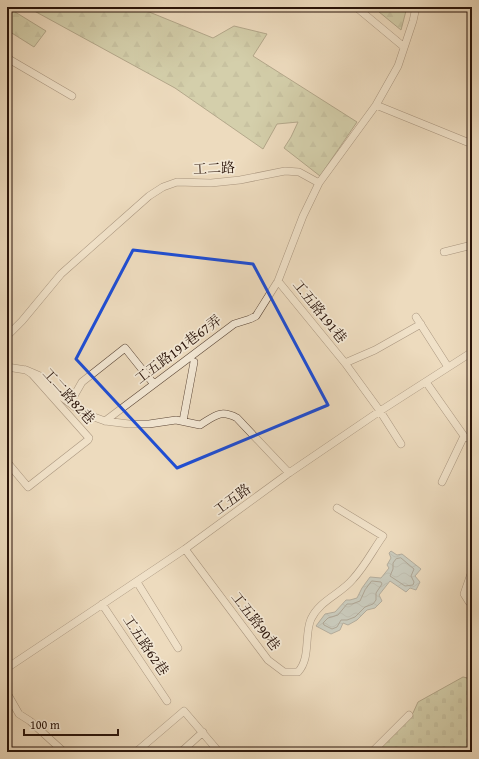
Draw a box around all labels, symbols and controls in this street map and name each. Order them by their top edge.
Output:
street label: 工二路 [193,157,235,179]
street label: 工五路191巷 [288,275,352,347]
street label: 工五路191巷67弄 [131,310,225,388]
street label: 工二路82巷 [38,363,100,429]
street label: 工五路 [209,479,255,519]
street label: 工五路90巷 [227,587,285,655]
street label: 工五路62巷 [118,611,174,679]
scale bar [24,711,118,737]
text: 100 m [30,716,60,733]

